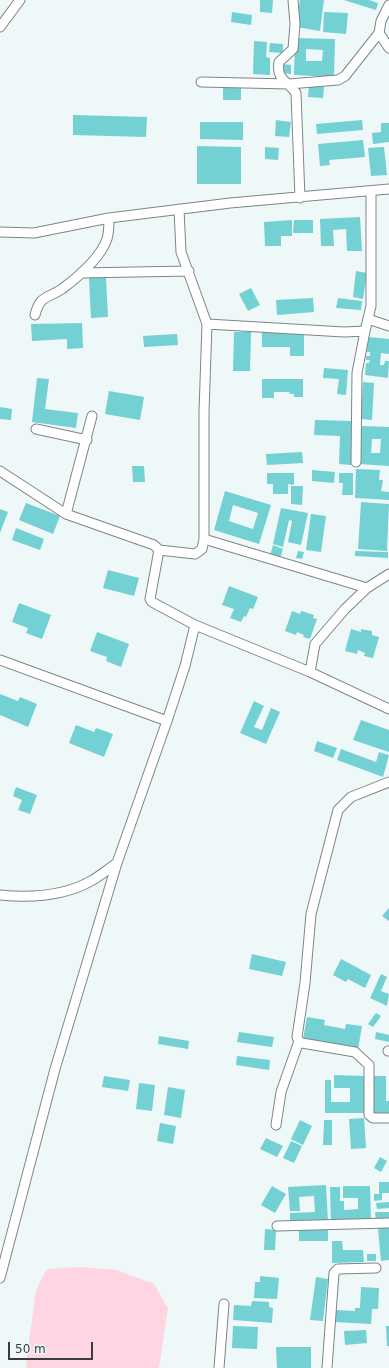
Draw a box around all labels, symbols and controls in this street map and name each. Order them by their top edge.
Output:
scale bar [10,1334,95,1360]
text: 50 m [15,1342,46,1356]

